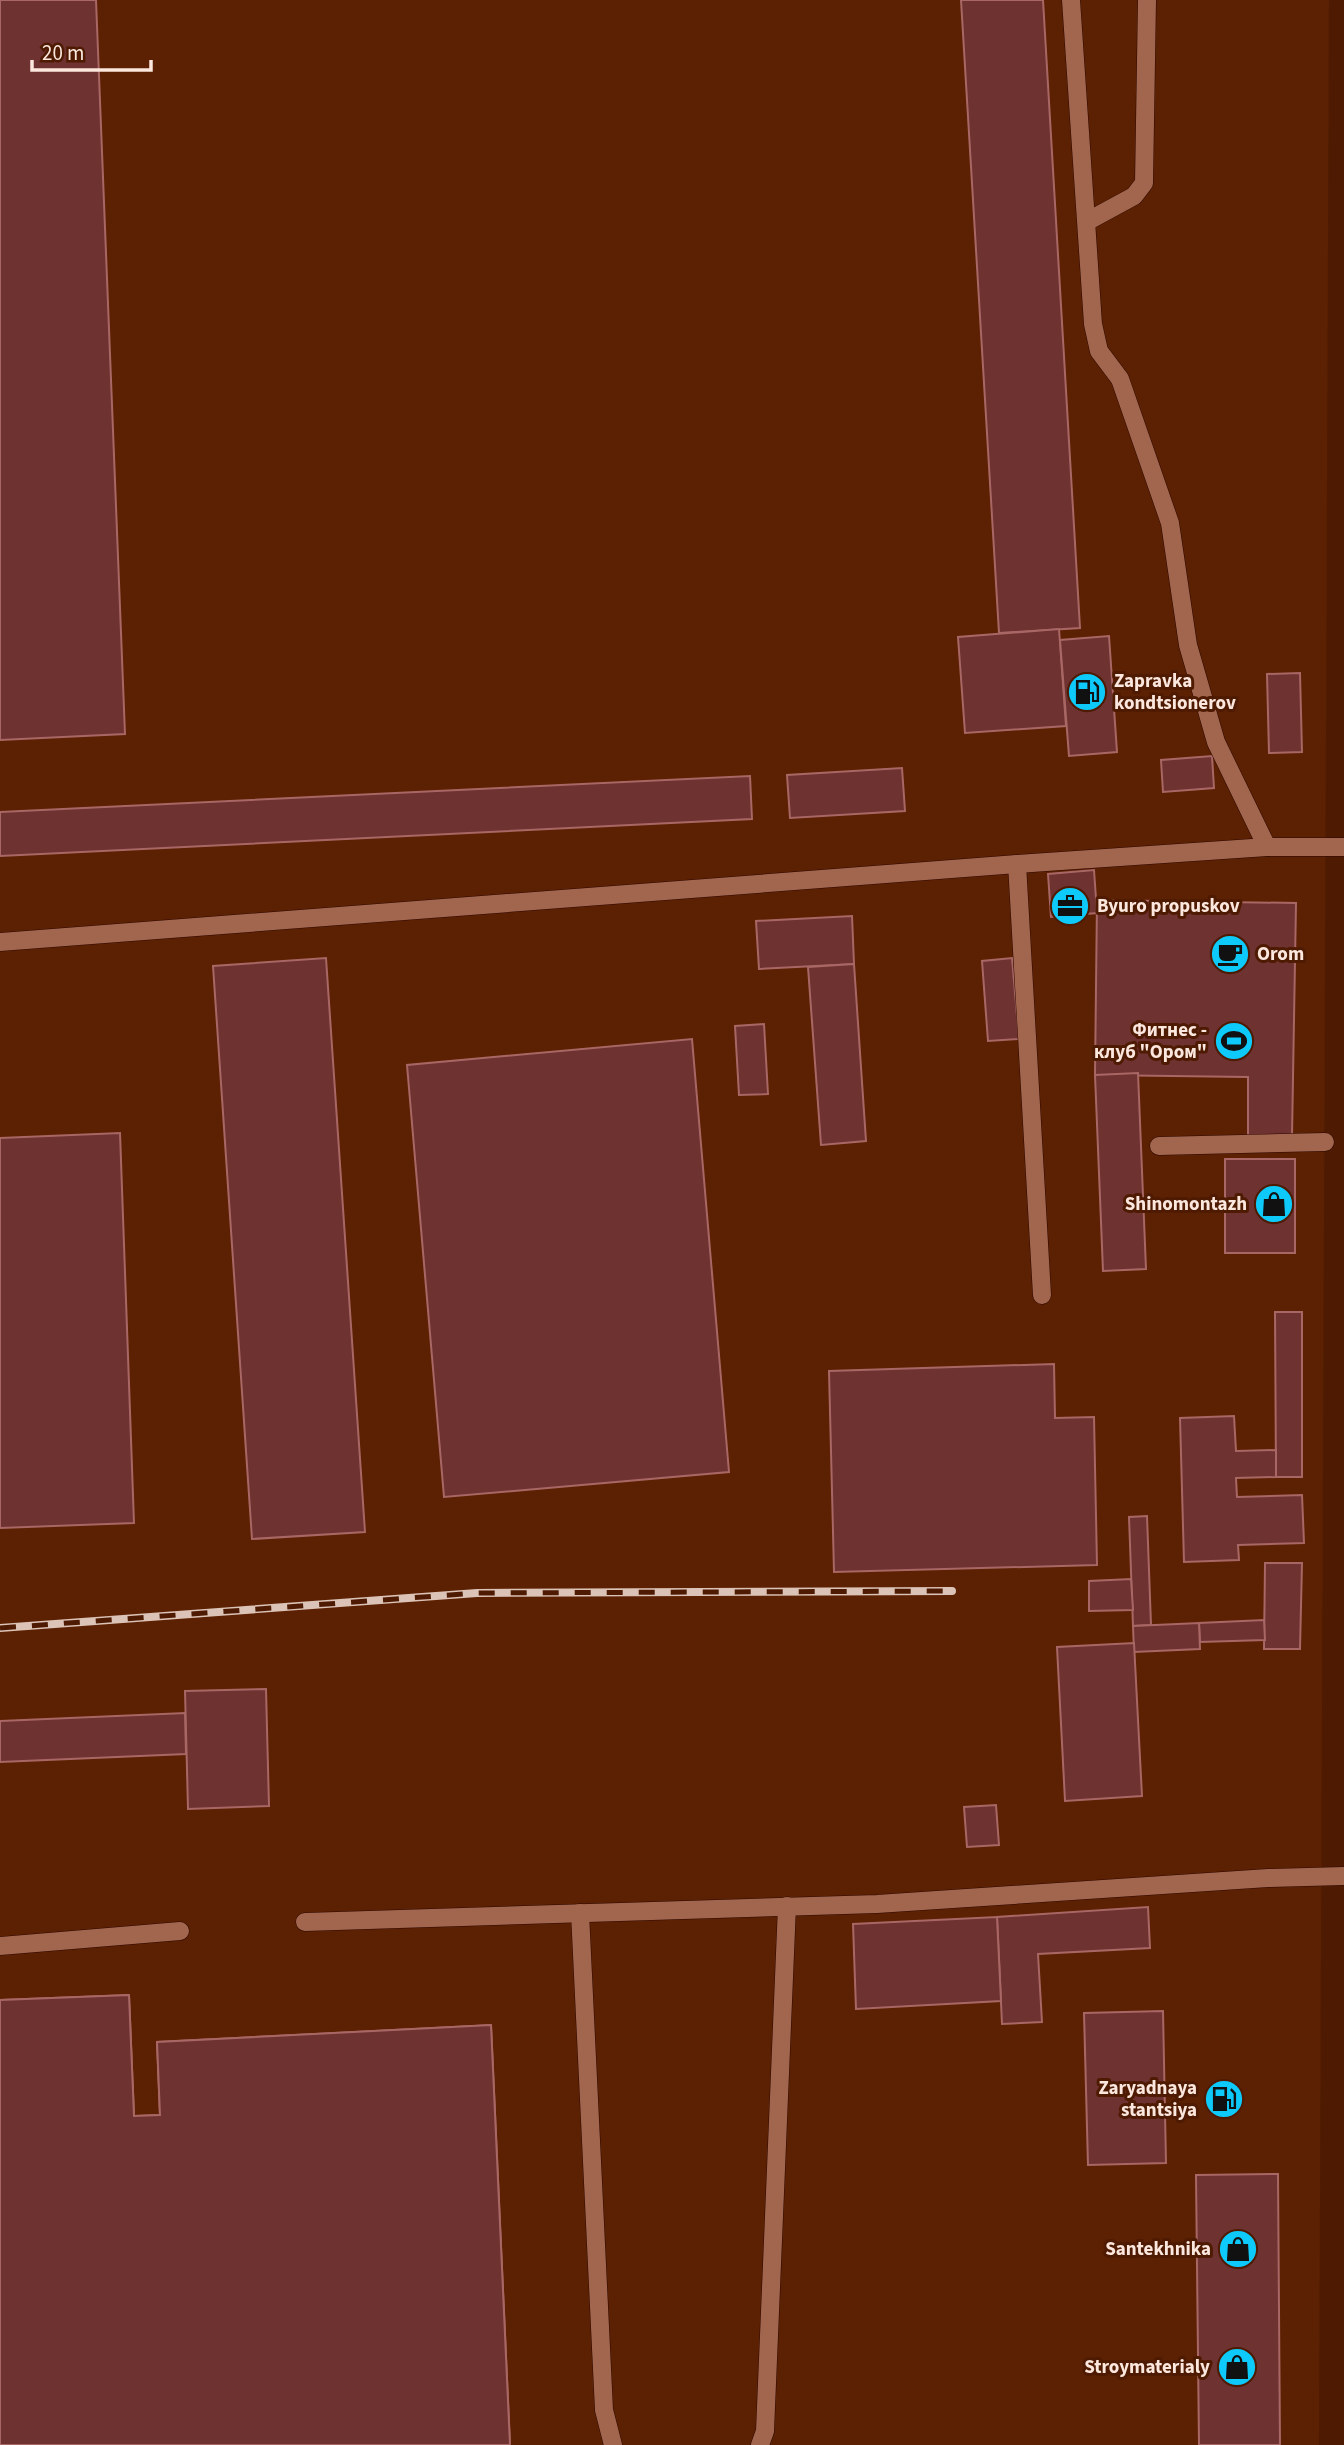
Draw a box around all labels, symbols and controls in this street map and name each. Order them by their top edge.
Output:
scale bar [32,28,150,72]
text: 20 m [42,38,84,68]
place label: Zapravka kondtsionerov [1114,668,1236,717]
fuel station icon: Zapravka kondtsionerov [1066,671,1108,713]
office icon: Byuro propuskov [1049,885,1091,927]
place label: Byuro propuskov [1097,893,1240,920]
cafe icon: Orom [1209,933,1251,975]
place label: Orom [1257,941,1304,968]
place label: Фитнес - клуб "Ором" [1094,1017,1207,1066]
sports icon: Фитнес - клуб "Ором" [1213,1020,1255,1062]
shop icon: Shinomontazh [1253,1183,1295,1225]
place label: Shinomontazh [1125,1191,1247,1218]
place label: Zaryadnaya stantsiya [1098,2075,1197,2124]
fuel station icon: Zaryadnaya stantsiya [1203,2078,1245,2120]
shop icon: Santekhnika [1217,2228,1259,2270]
place label: Santekhnika [1105,2236,1211,2263]
shop icon: Stroymaterialy [1216,2346,1258,2388]
place label: Stroymaterialy [1084,2354,1210,2381]

